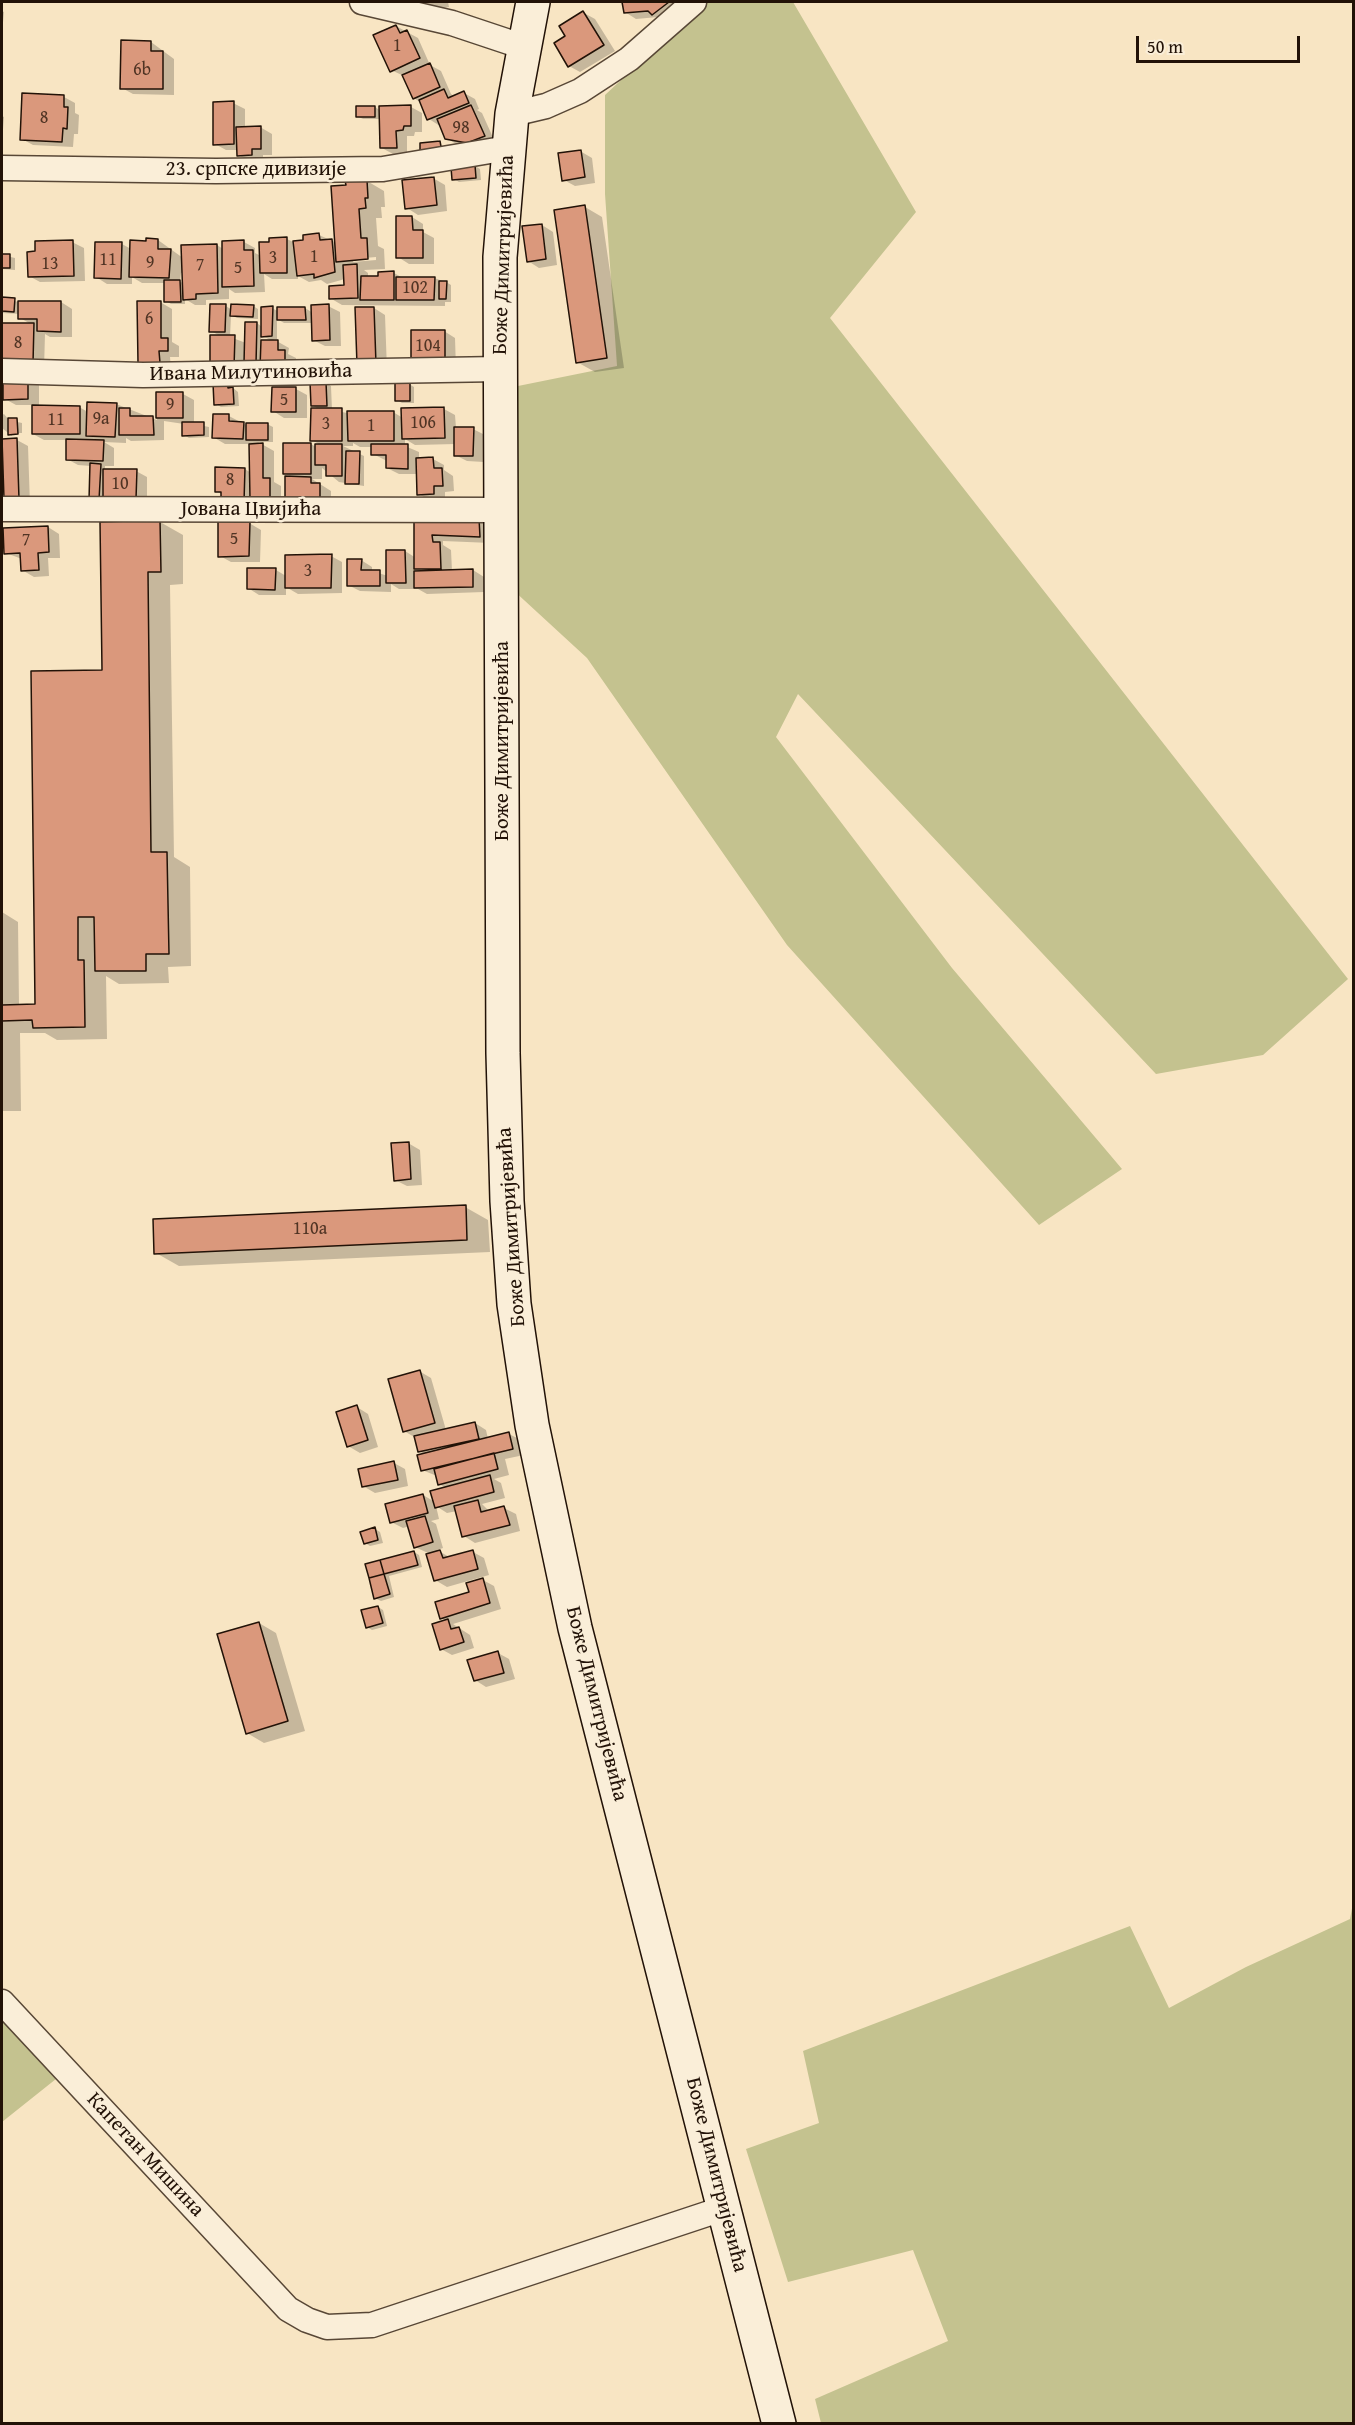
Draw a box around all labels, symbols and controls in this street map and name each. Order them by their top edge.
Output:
scale bar [1139,24,1302,62]
text: 50 m [1147,33,1183,60]
house number: 1 [393,35,401,57]
house number: 6b [133,59,151,81]
house number: 8 [40,107,48,129]
house number: 98 [452,117,470,139]
street label: Боже Димитријевића [488,155,520,355]
street label: 23. српске дивизије [166,157,346,183]
house number: 1 [310,246,318,268]
house number: 3 [269,247,277,269]
house number: 11 [99,249,117,271]
house number: 9 [146,252,154,274]
house number: 13 [41,253,59,275]
house number: 7 [196,254,204,276]
house number: 5 [234,257,242,279]
house number: 102 [402,277,428,299]
house number: 6 [145,308,153,330]
house number: 8 [14,332,22,354]
house number: 104 [415,335,441,357]
street label: Ивана Милутиновића [150,359,352,387]
house number: 5 [280,389,288,411]
house number: 9 [166,394,174,416]
house number: 9a [92,408,110,430]
house number: 11 [47,409,65,431]
house number: 106 [410,412,436,434]
house number: 3 [322,413,330,435]
house number: 1 [367,415,375,437]
house number: 8 [226,469,234,491]
house number: 10 [111,473,129,495]
street label: Јована Цвијића [181,497,321,523]
house number: 5 [230,528,238,550]
house number: 7 [22,529,30,551]
house number: 3 [304,560,312,582]
street label: Боже Димитријевића [490,641,516,841]
street label: Боже Димитријевића [492,1126,532,1328]
house number: 110a [293,1218,327,1240]
street label: Боже Димитријевића [560,1604,632,1804]
street label: Боже Димитријевића [680,2075,752,2275]
street label: Капетан Мишина [81,2088,209,2222]

